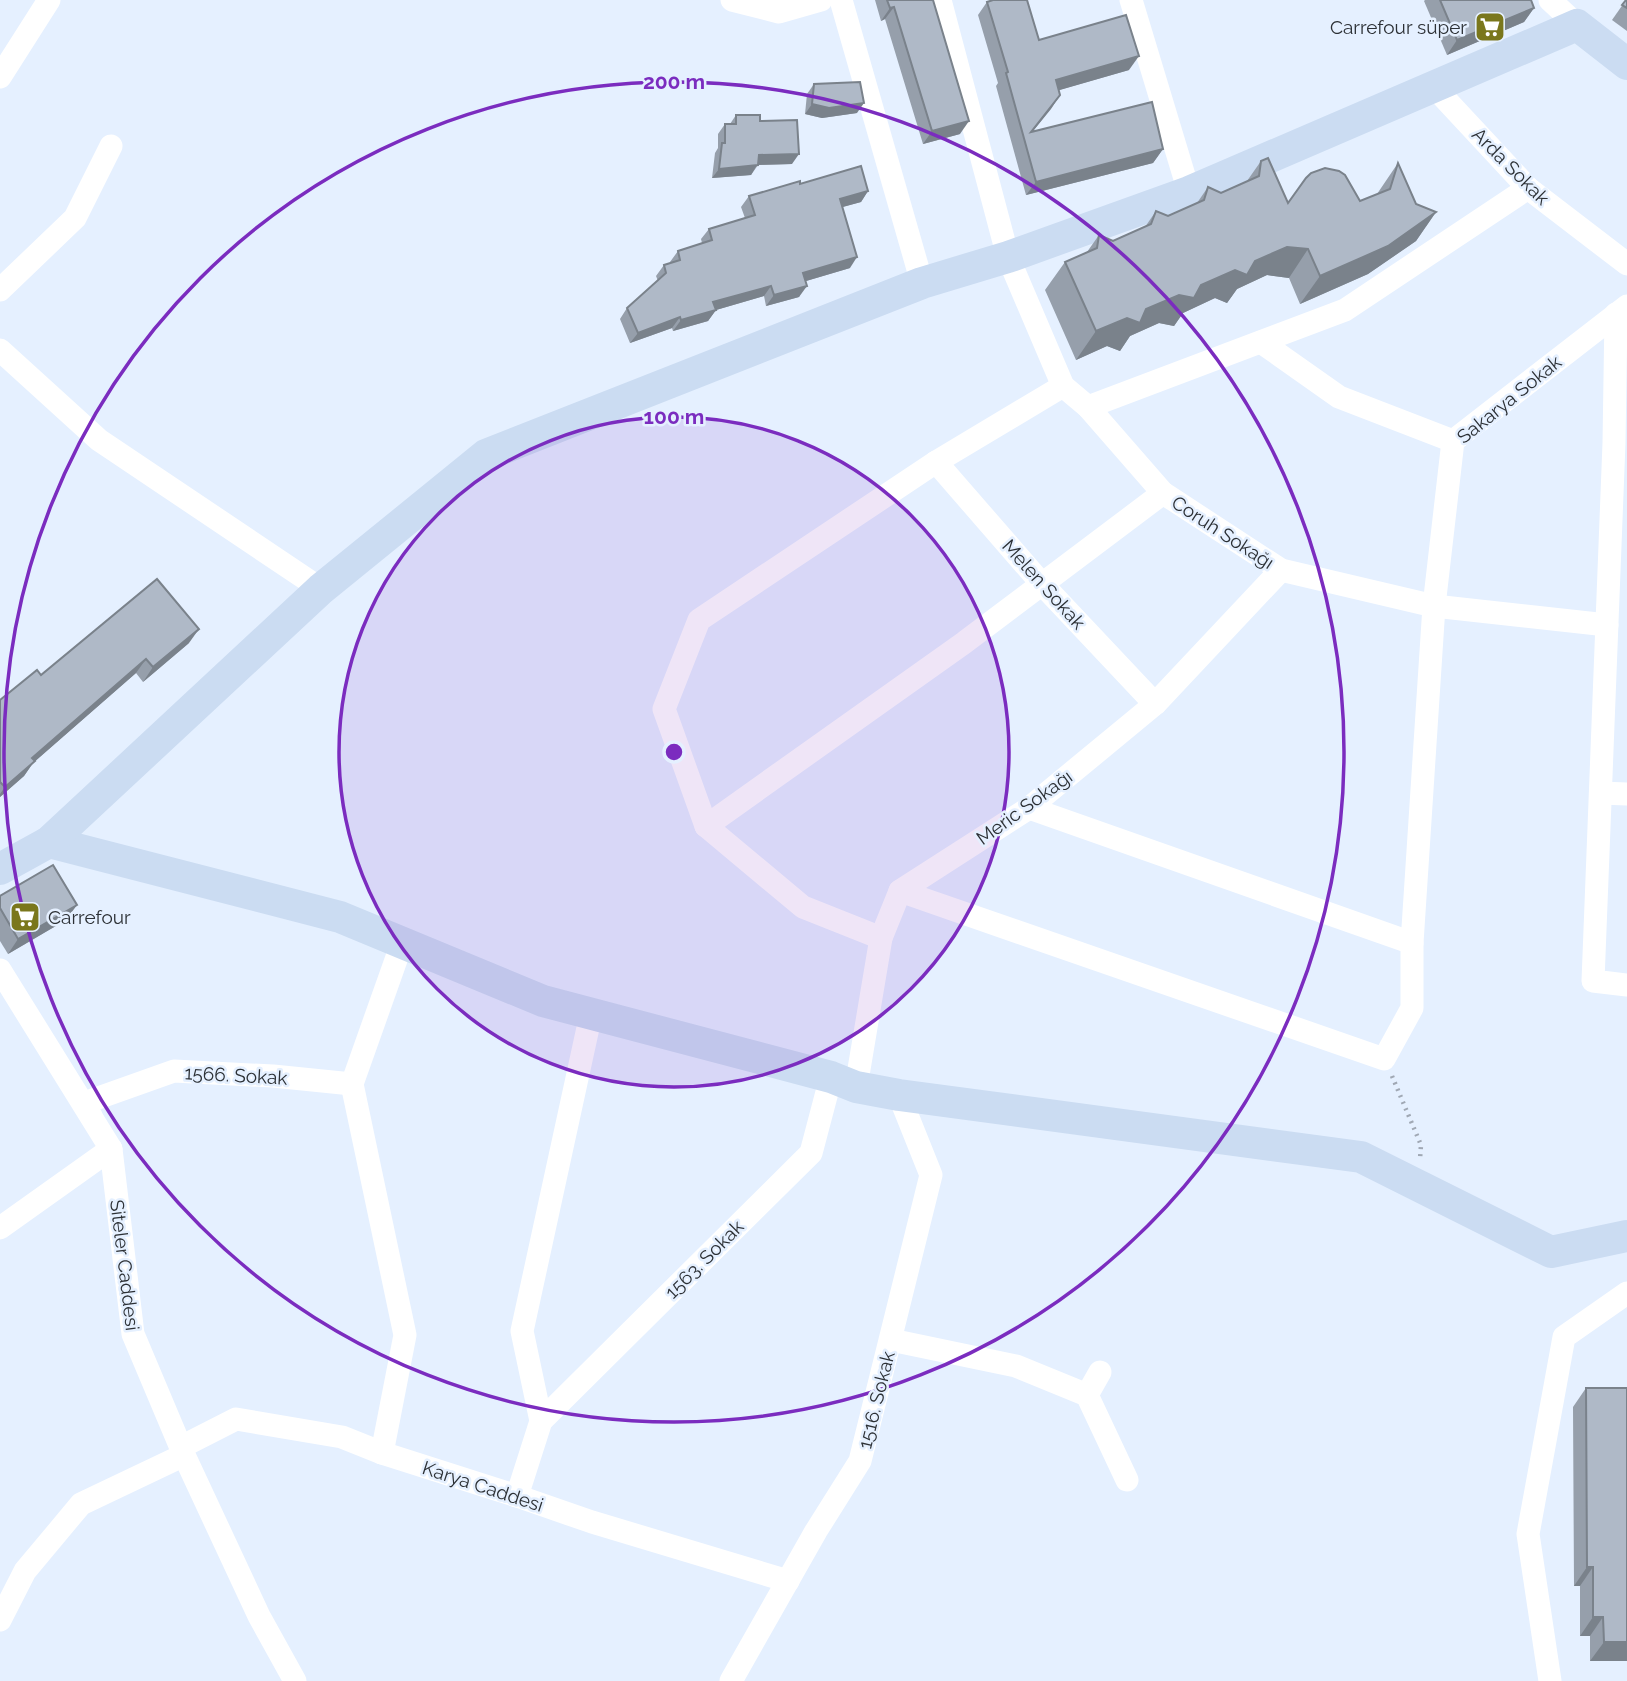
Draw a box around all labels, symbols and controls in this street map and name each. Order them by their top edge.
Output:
supermarket icon: Carrefour süper [1473,10,1507,44]
place label: Carrefour süper [1330,16,1467,38]
text: 200 m [643,69,705,94]
street label: Arda Sokak [1468,123,1554,209]
street label: Sakarya Sokak [1453,350,1565,448]
text: 100 m [644,404,704,429]
street label: Coruh Sokağı [1168,491,1278,573]
street label: Melen Sokak [998,535,1090,633]
centre of rings [662,740,686,764]
street label: Meric Sokağı [972,765,1076,849]
supermarket icon: Carrefour [8,900,42,934]
place label: Carrefour [48,906,131,928]
street label: 1566. Sokak [184,1061,288,1089]
street label: Siteler Caddesi [106,1198,144,1332]
street label: 1563. Sokak [660,1215,748,1303]
street label: 1516. Sokak [853,1349,899,1451]
street label: Karya Caddesi [420,1456,546,1516]

